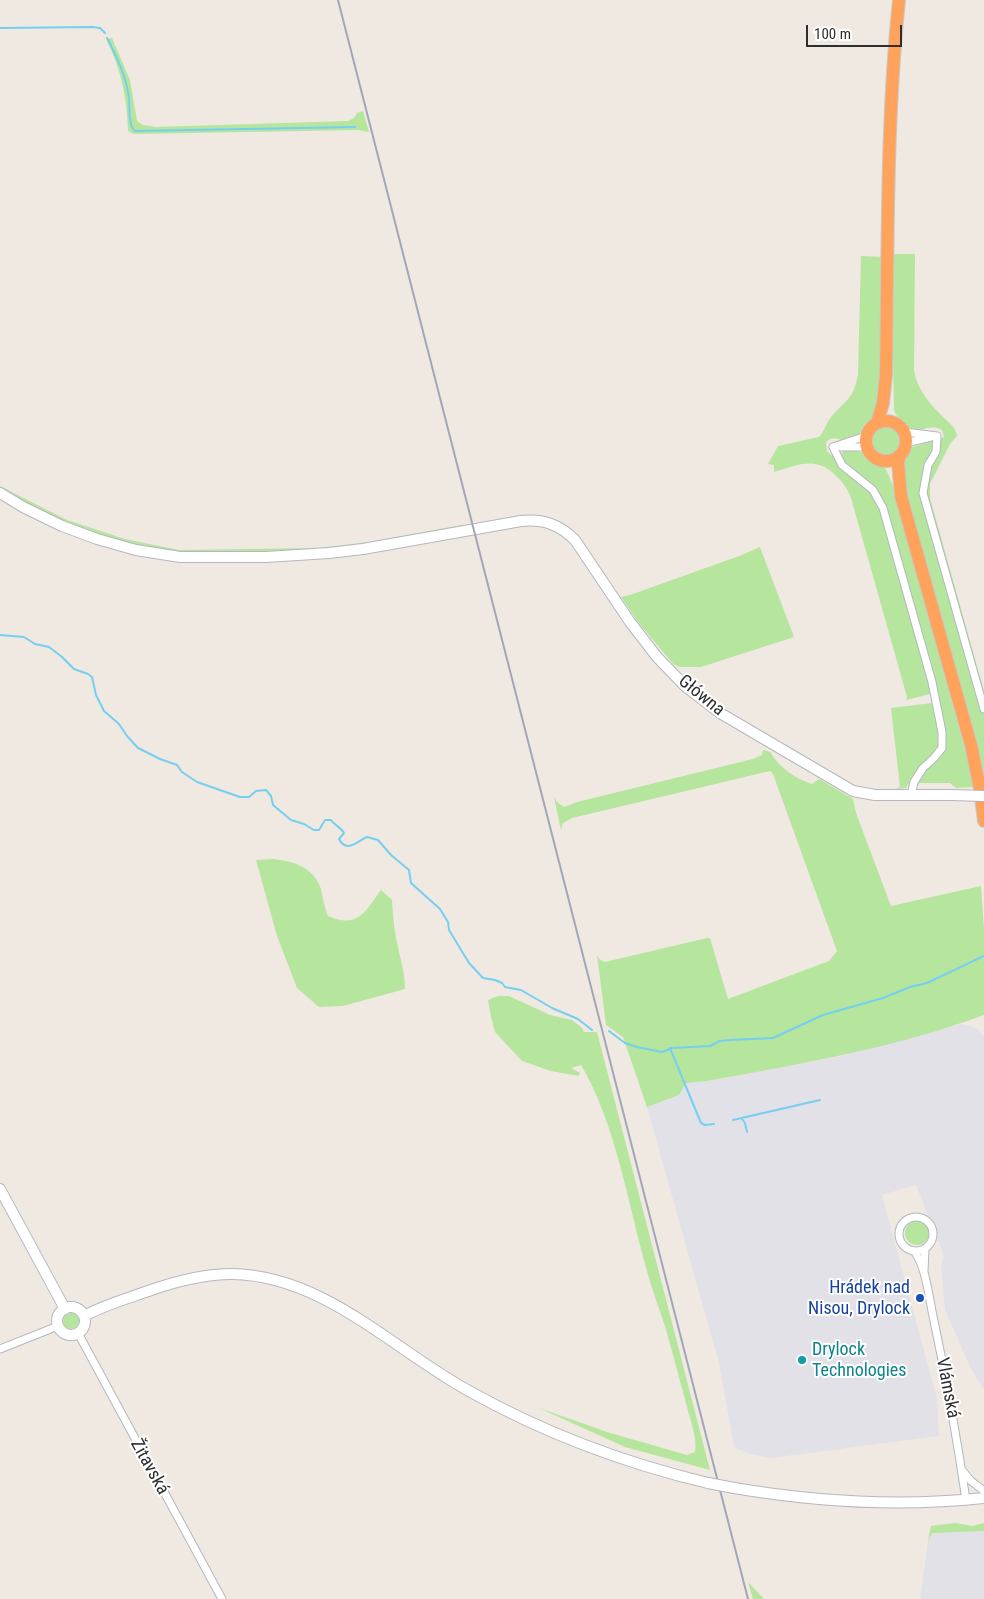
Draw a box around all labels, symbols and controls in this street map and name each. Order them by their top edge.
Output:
scale bar [809,15,905,47]
text: 100 m [814,25,851,43]
street label: Główna [674,671,728,721]
place label: Hrádek nad Nisou, Drylock [808,1277,910,1320]
marker: Hrádek nad Nisou, Drylock [914,1292,926,1304]
place label: Drylock Technologies [812,1339,907,1382]
marker: Drylock Technologies [796,1354,808,1366]
street label: Vlámská [931,1356,963,1420]
street label: Žitavská [125,1436,173,1498]

